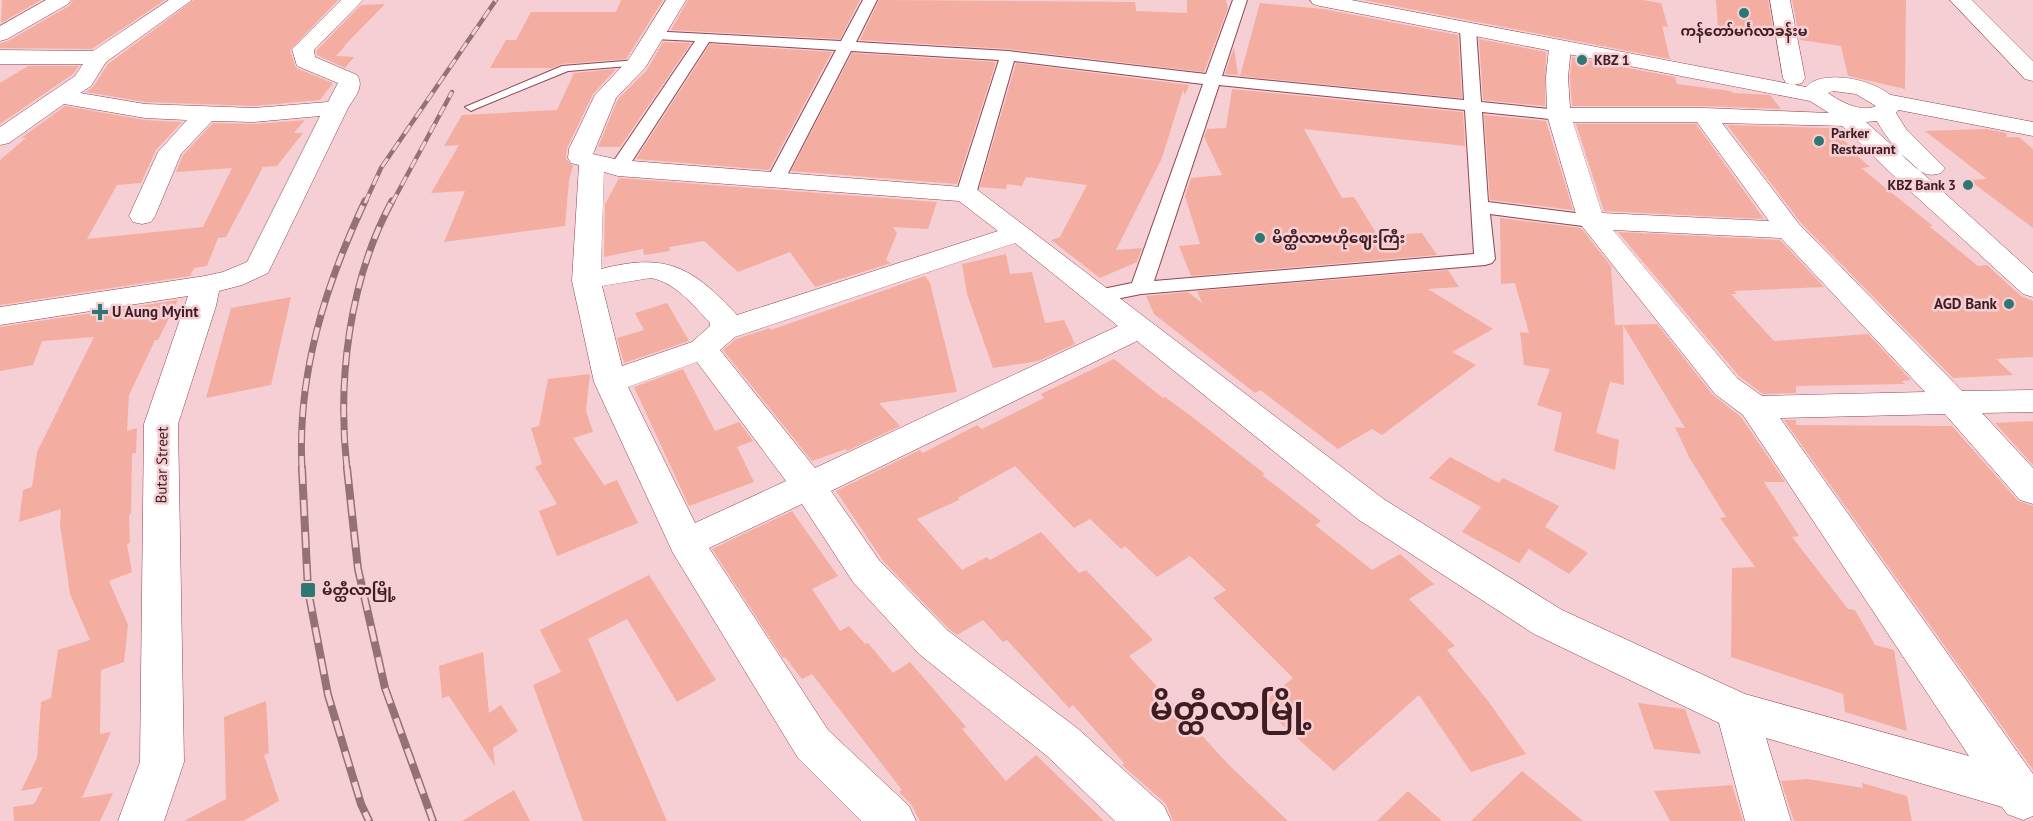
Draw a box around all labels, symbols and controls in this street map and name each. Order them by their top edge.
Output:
marker: ကန်တော်မင်္ဂလာခန်းမ [1737,6,1751,20]
place label: ကန်တော်မင်္ဂလာခန်းမ [1681,21,1808,43]
place label: KBZ 1 [1594,51,1630,69]
marker: KBZ 1 [1575,53,1589,67]
place label: Parker Restaurant [1831,124,1896,158]
marker: Parker Restaurant [1812,134,1826,148]
place label: KBZ Bank 3 [1887,176,1956,194]
marker: KBZ Bank 3 [1961,178,1975,192]
place label: မိတ္ထီလာဗဟိုဈေးကြီး [1272,228,1405,250]
marker: မိတ္ထီလာဗဟိုဈေးကြီး [1253,231,1267,245]
place label: AGD Bank [1934,294,1998,313]
marker: AGD Bank [2002,297,2016,311]
place label: U Aung Myint [112,302,199,321]
marker: U Aung Myint [93,305,107,319]
street label: Butar Street [151,426,172,504]
place label: မိတ္ထီလာမြို့ [322,580,396,602]
marker: မိတ္ထီလာမြို့ [299,581,317,599]
district label: မိတ္ထီလာမြို့ [1150,686,1312,735]

